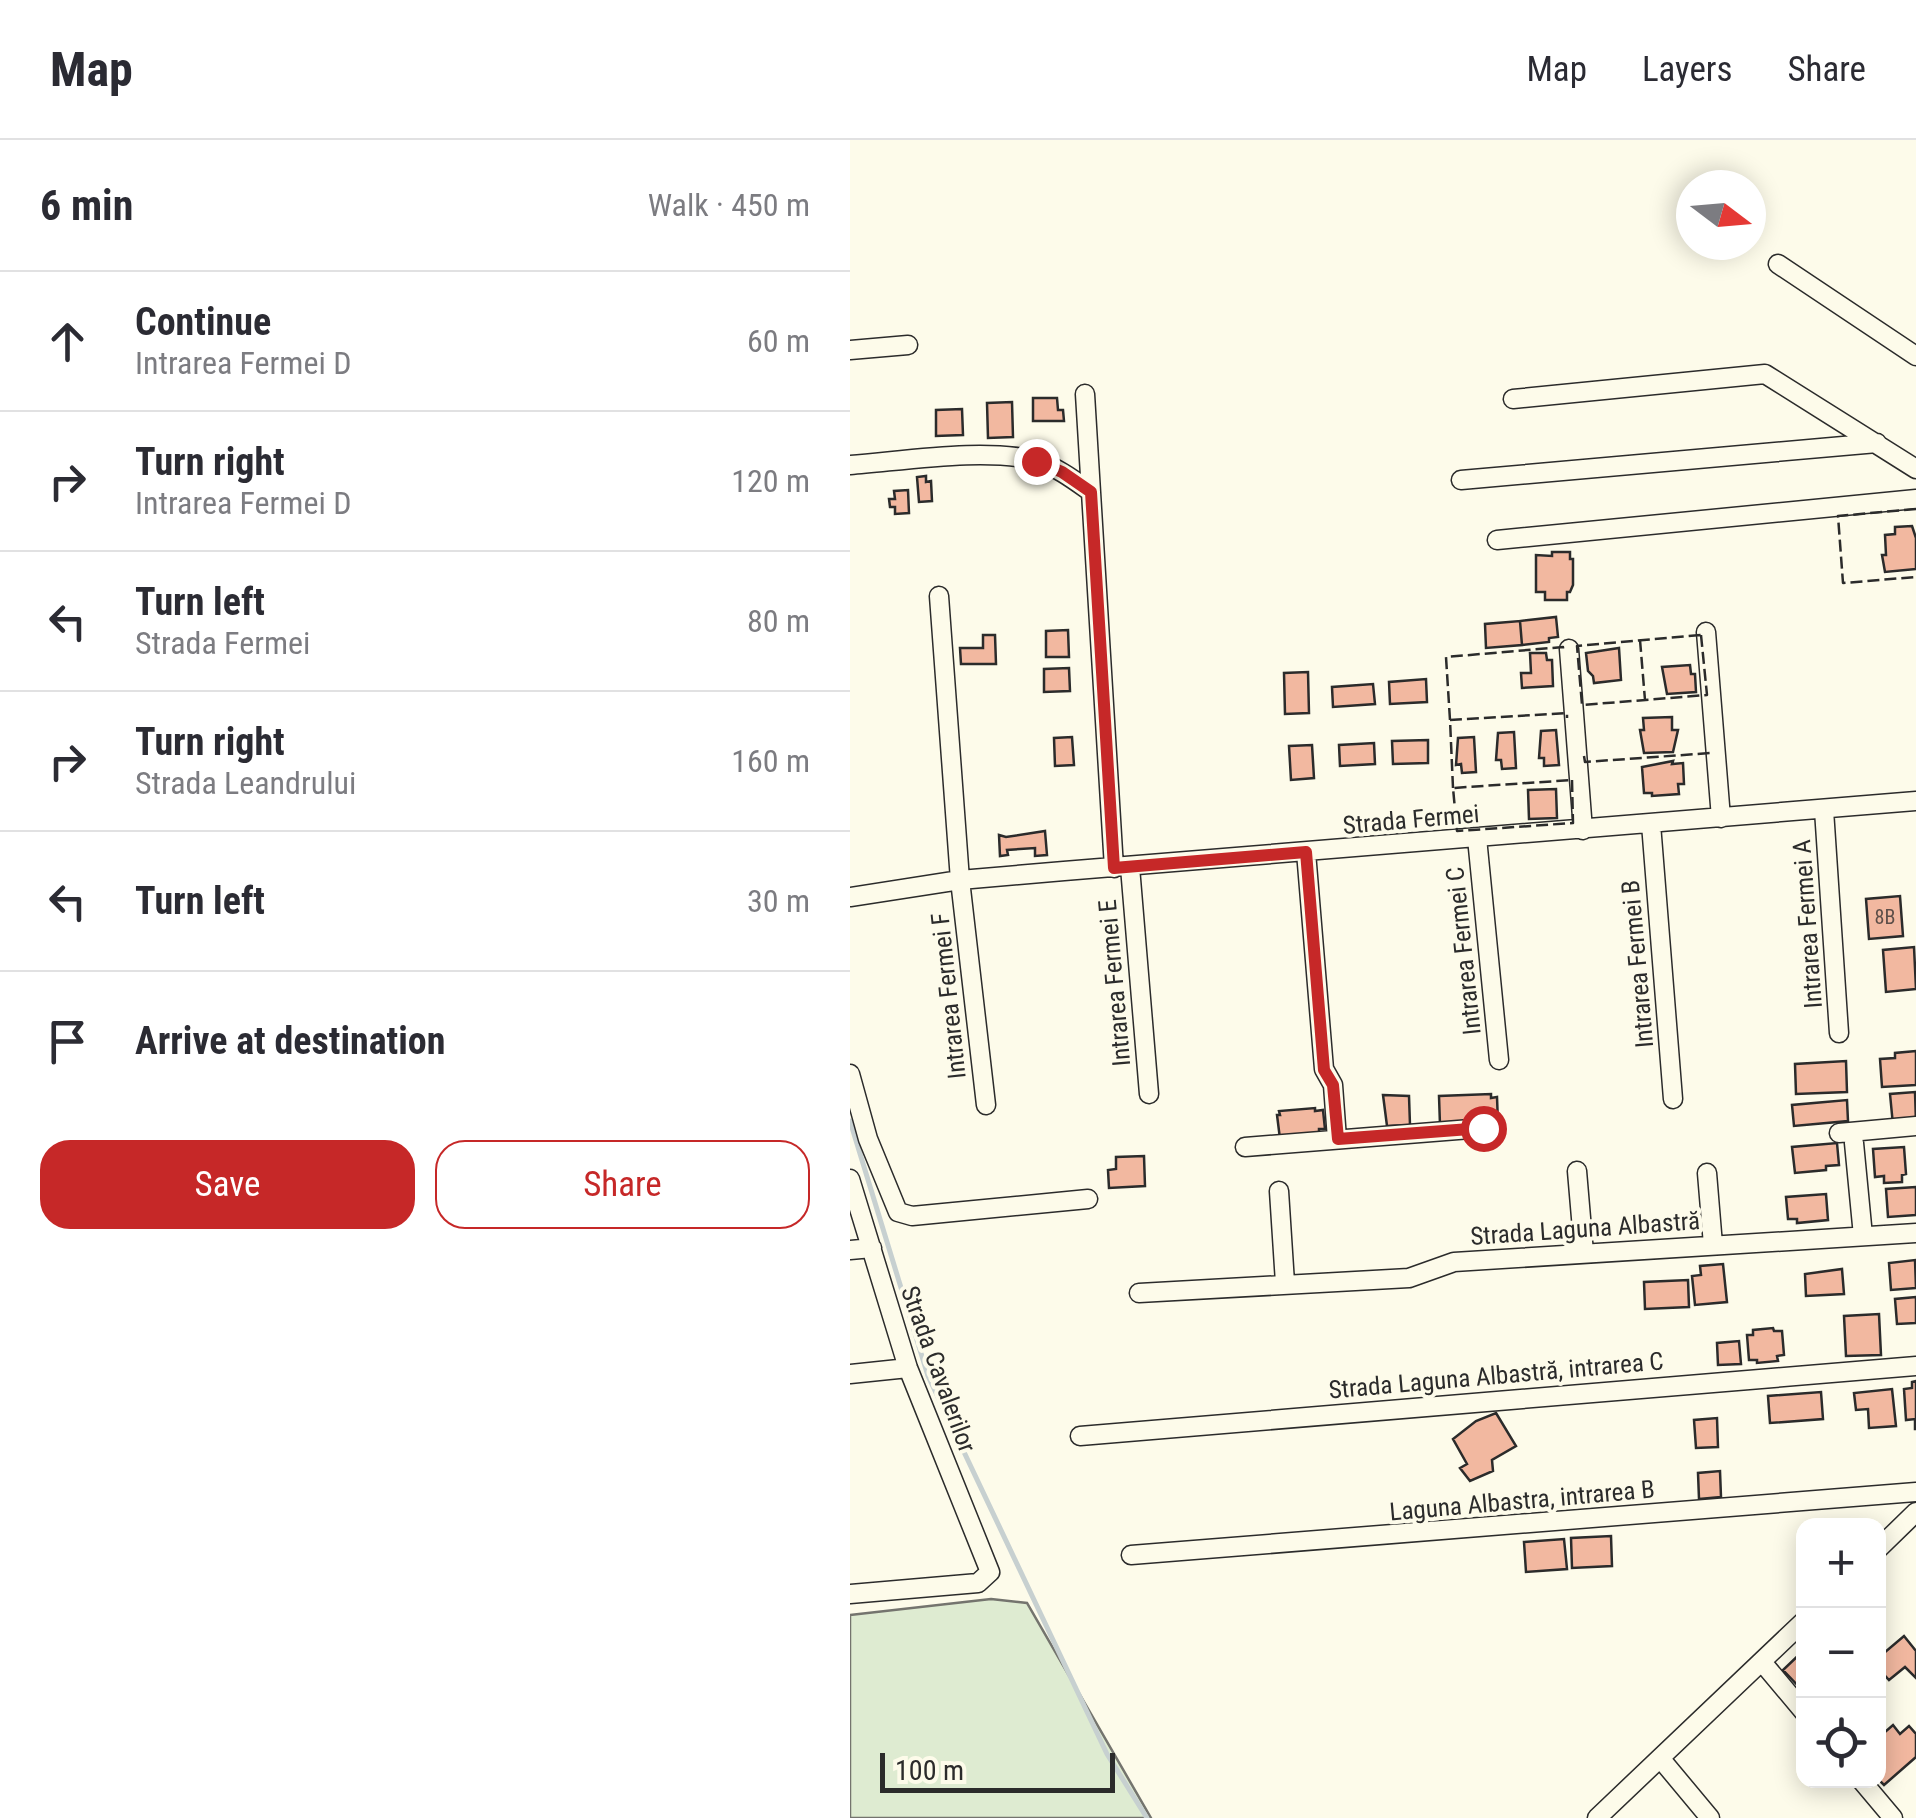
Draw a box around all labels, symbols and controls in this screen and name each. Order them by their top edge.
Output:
text: Map [50,41,133,98]
text: Map [1526,49,1587,90]
text: Layers [1642,49,1732,90]
text: Share [1787,49,1866,90]
north arrow [1676,170,1766,260]
text: 6 min [40,181,133,230]
text: Walk · 450 m [648,186,810,224]
text: Continue [135,300,271,344]
icon: ahead [40,314,95,369]
text: 60 m [747,322,810,360]
text: Intrarea Fermei D [135,344,351,382]
route end [1014,439,1060,485]
text: Turn right [135,440,285,484]
icon: right [40,454,95,509]
text: 120 m [731,462,810,500]
text: Intrarea Fermei D [135,484,351,522]
text: Turn left [135,580,265,624]
icon: left [40,594,95,649]
text: 80 m [747,602,810,640]
text: Strada Fermei [135,624,310,662]
text: Turn right [135,720,285,764]
icon: right [40,734,95,789]
text: 160 m [731,742,810,780]
text: Strada Leandrului [135,764,356,802]
street label: Strada Fermei [1342,799,1481,840]
street label: Intrarea Fermei A [1787,839,1828,1009]
street label: Intrarea Fermei C [1440,865,1487,1036]
icon: left [40,874,95,929]
text: Turn left [135,879,265,923]
street label: Intrarea Fermei B [1616,879,1659,1049]
text: 30 m [747,882,810,920]
street label: Intrarea Fermei E [1093,898,1136,1068]
house number: 8B [1875,905,1895,929]
street label: Intrarea Fermei F [925,911,972,1080]
icon: arrive [40,1014,95,1069]
text: Arrive at destination [135,1019,445,1063]
route start [1461,1106,1507,1152]
button: Save [40,1140,415,1229]
button: Share [435,1140,810,1229]
street label: Strada Laguna Albastră [1469,1206,1701,1251]
street label: Strada Cavalerilor [895,1282,982,1457]
street label: Strada Laguna Albastră, intrarea C [1327,1346,1665,1405]
street label: Laguna Albastra, intrarea B [1388,1474,1656,1527]
map controls [1796,1518,1886,1788]
button: + [1796,1518,1886,1608]
button: − [1796,1608,1886,1698]
button: locate [1796,1698,1886,1788]
scale bar [880,1748,1115,1792]
text: 100 m [895,1754,964,1787]

